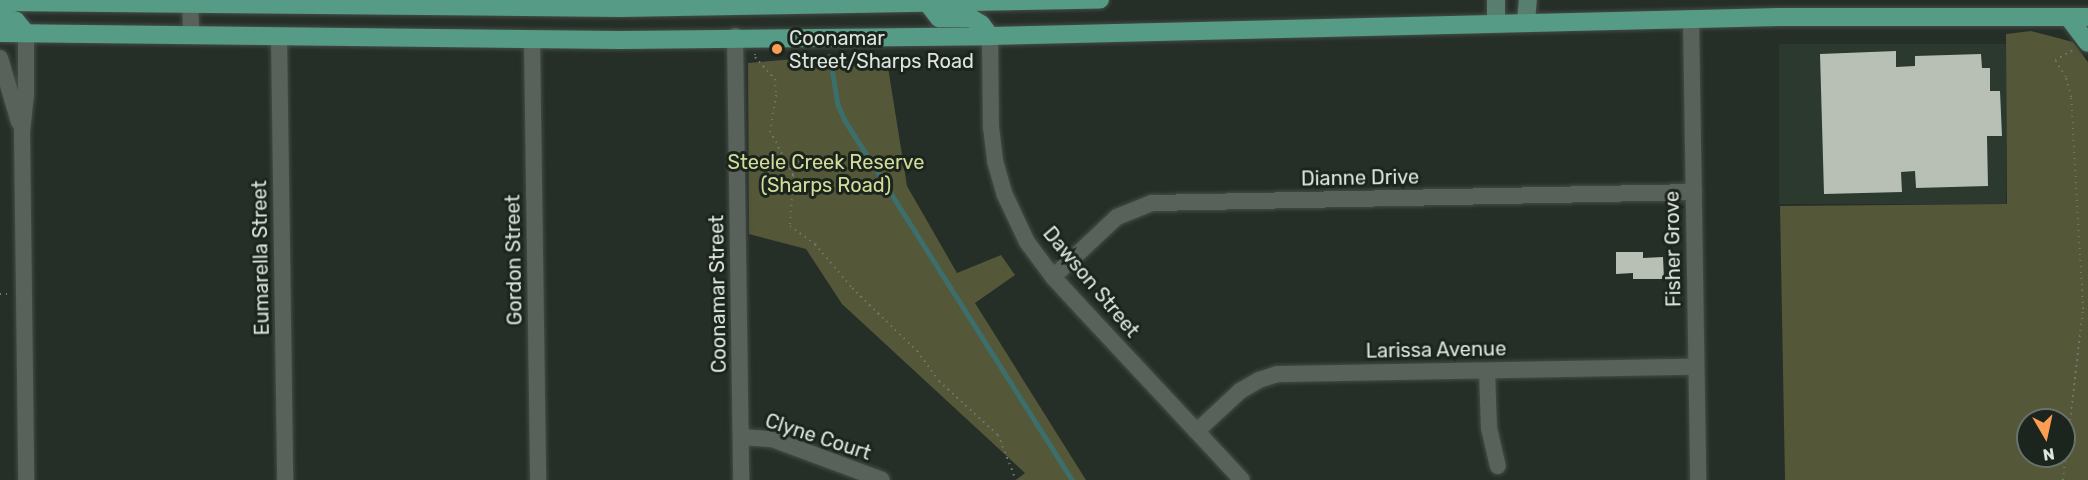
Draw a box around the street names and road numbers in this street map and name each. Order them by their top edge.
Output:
street label: Dianne Drive [1301,165,1419,191]
street label: Eumarella Street [248,180,274,336]
street label: Fisher Grove [1660,190,1686,308]
street label: Gordon Street [501,194,527,326]
street label: Coonamar Street [705,215,731,373]
street label: Dawson Street [1038,222,1144,342]
street label: Larissa Avenue [1365,337,1507,363]
street label: Clyne Court [762,409,874,465]

